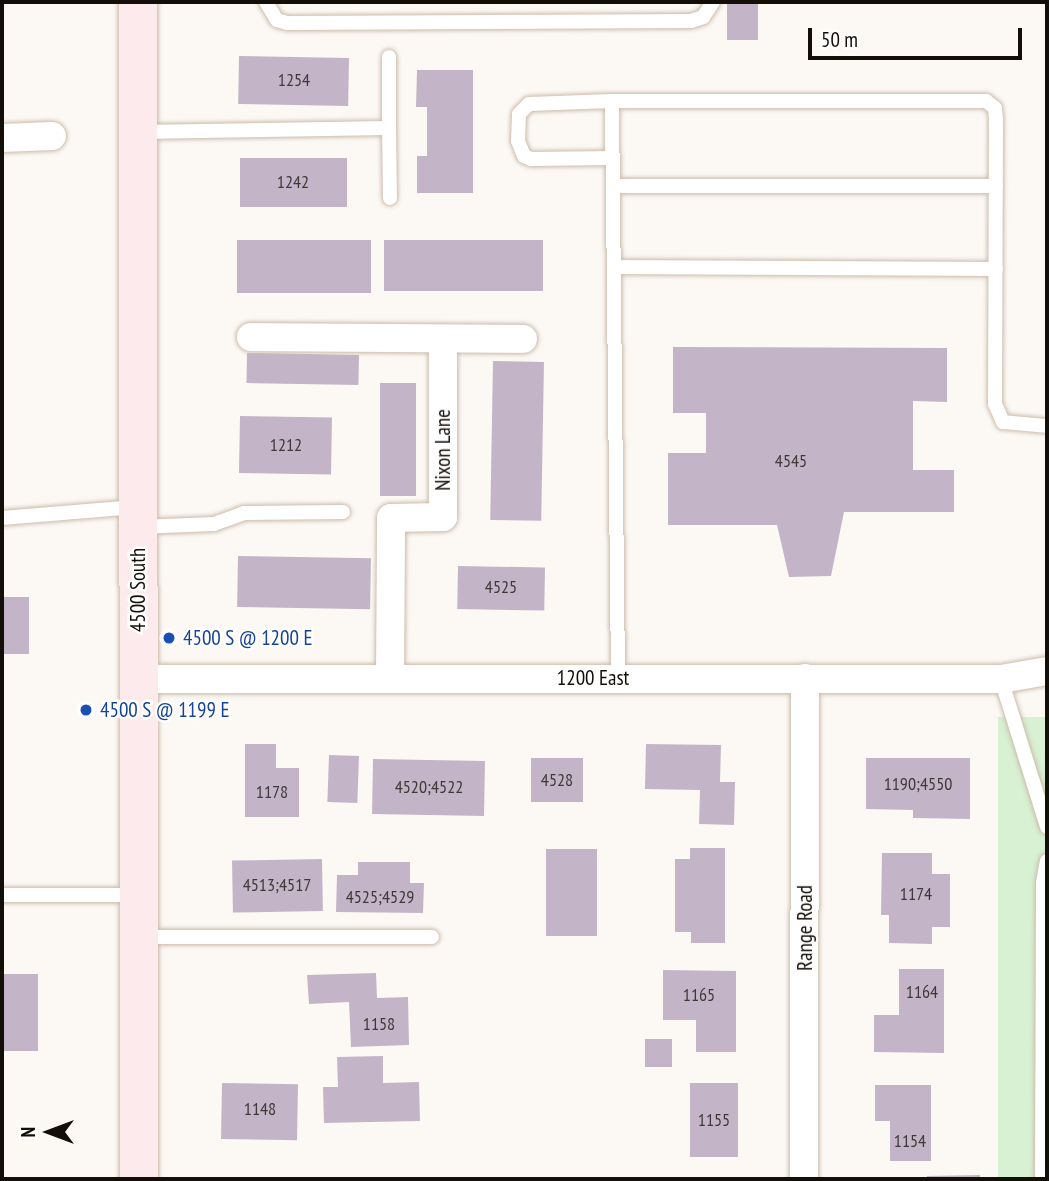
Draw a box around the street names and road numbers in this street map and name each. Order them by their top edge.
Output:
street label: Nixon Lane [430,409,456,491]
street label: 4500 South [125,548,151,632]
street label: 1200 East [557,665,629,691]
street label: Range Road [792,885,818,971]

